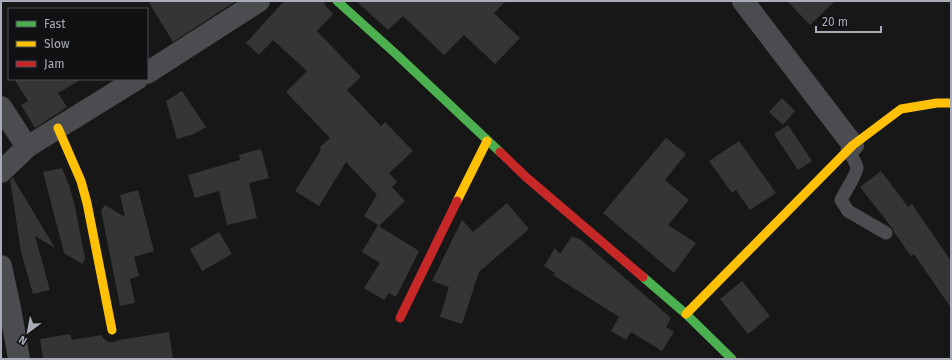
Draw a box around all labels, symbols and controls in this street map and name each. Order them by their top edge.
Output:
legend [8,8,148,80]
scale bar [816,8,881,34]
text: 20 m [822,15,848,29]
text: Fast [44,17,66,31]
text: Slow [44,37,70,51]
text: Jam [44,57,64,71]
north arrow [8,312,48,352]
text: N [16,333,30,348]

